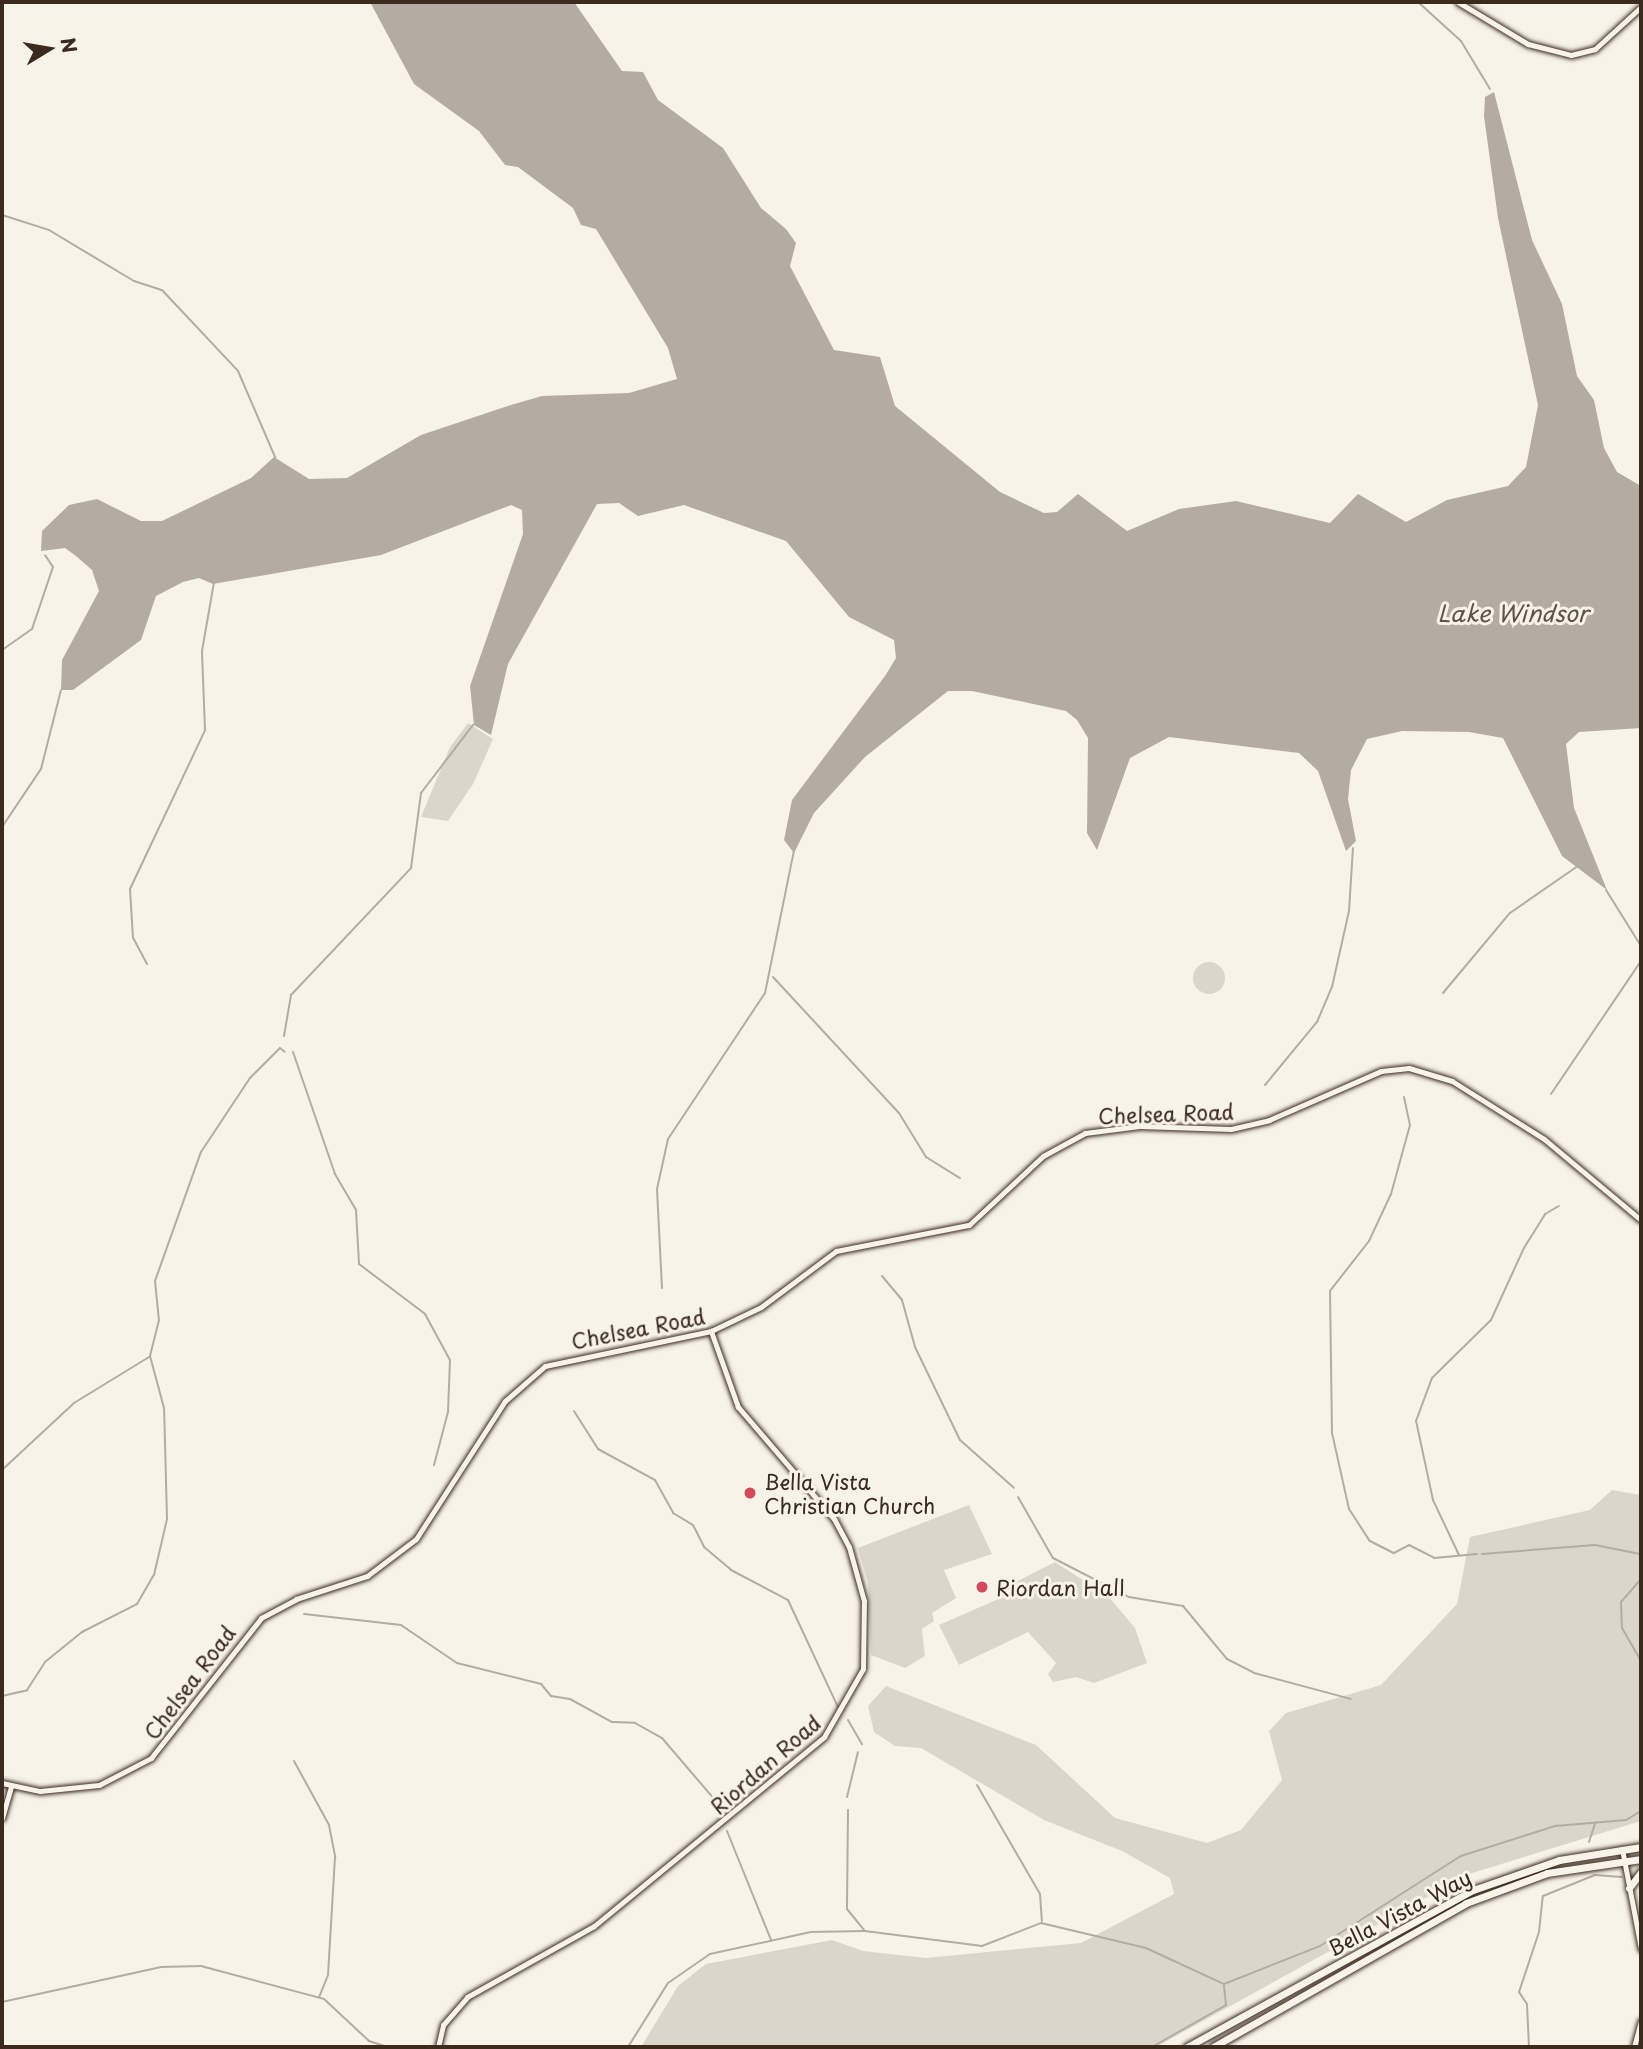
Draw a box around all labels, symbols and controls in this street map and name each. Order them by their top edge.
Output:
north arrow [14,14,84,84]
text: N [54,35,85,55]
water label: Lake Windsor [1437,599,1589,627]
street label: Chelsea Road [1097,1098,1235,1128]
street label: Chelsea Road [569,1303,707,1353]
place label: Bella Vista Christian Church [764,1468,935,1518]
marker: Bella Vista Christian Church [742,1485,758,1501]
place label: Riordan Hall [996,1574,1123,1600]
marker: Riordan Hall [974,1579,990,1595]
street label: Chelsea Road [138,1620,240,1744]
street label: Riordan Road [705,1710,825,1818]
street label: Bella Vista Way [1323,1863,1475,1961]

